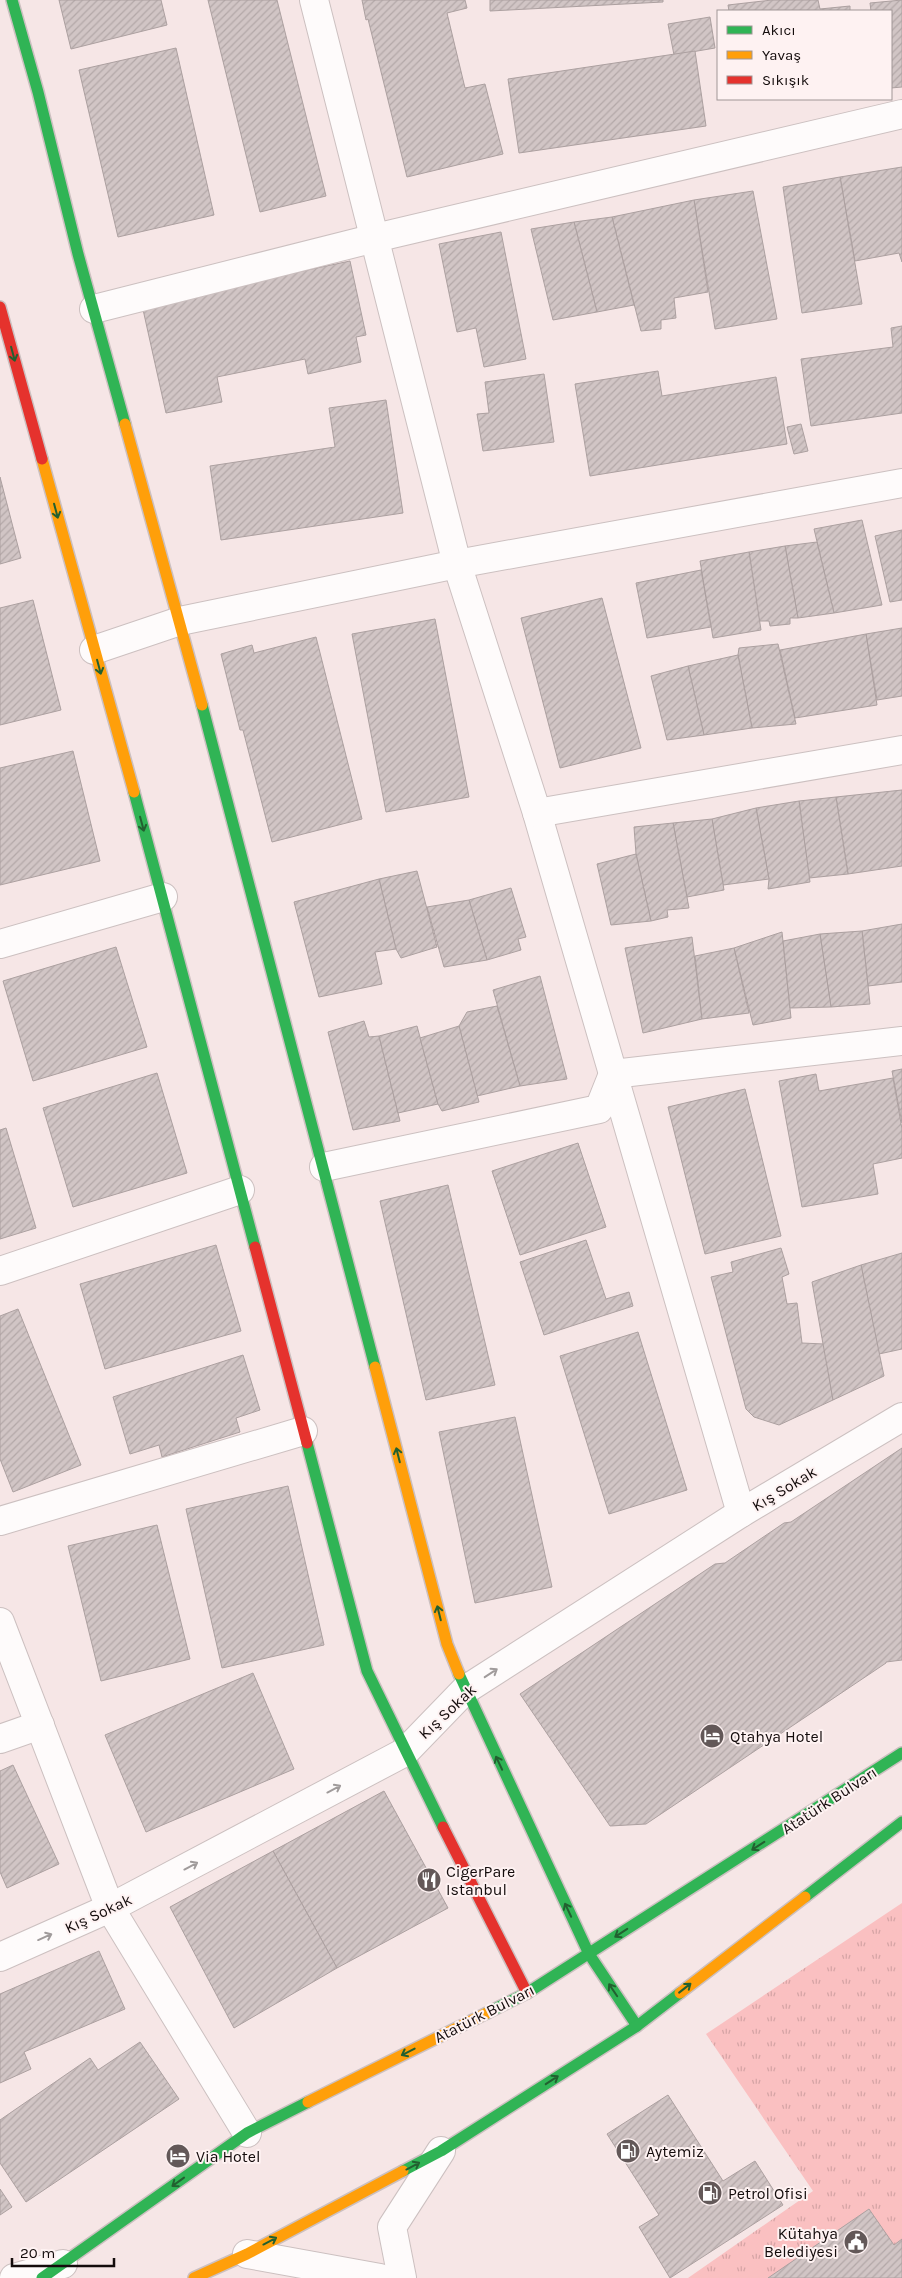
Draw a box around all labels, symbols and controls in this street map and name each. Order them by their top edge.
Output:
legend [717,10,892,100]
text: Akıcı [762,21,796,39]
text: Yavaş [762,46,801,64]
text: Sıkışık [762,71,809,89]
one-way arrow [9,345,18,361]
one-way arrow [52,502,61,518]
one-way arrow [95,659,104,675]
one-way arrow [138,815,148,831]
one-way arrow [393,1448,403,1464]
street label: Kış Sokak [749,1462,820,1515]
one-way arrow [434,1605,443,1621]
one-way arrow [484,1668,498,1678]
street label: Kış Sokak [415,1680,480,1743]
hotel icon: Qtahya Hotel [699,1723,725,1749]
place label: Qtahya Hotel [730,1727,823,1746]
one-way arrow [494,1756,503,1771]
street label: Atatürk Bulvarı [778,1763,881,1838]
one-way arrow [326,1784,341,1793]
one-way arrow [751,1840,765,1851]
one-way arrow [183,1861,198,1871]
place label: CigerPare Istanbul [446,1862,515,1899]
restaurant icon: CigerPare Istanbul [416,1867,442,1893]
street label: Kış Sokak [62,1890,135,1937]
one-way arrow [563,1903,572,1918]
one-way arrow [615,1929,629,1939]
one-way arrow [37,1932,52,1942]
street label: Atatürk Bulvarı [431,1980,537,2047]
one-way arrow [608,1983,618,1997]
one-way arrow [678,1983,691,1994]
one-way arrow [401,2048,416,2057]
one-way arrow [544,2075,558,2085]
fuel station icon: Aytemiz [615,2138,641,2164]
place label: Aytemiz [646,2142,704,2161]
hotel icon: Via Hotel [165,2143,191,2169]
place label: Via Hotel [196,2147,261,2166]
one-way arrow [406,2160,420,2170]
one-way arrow [172,2177,186,2187]
fuel station icon: Petrol Ofisi [697,2180,723,2206]
place label: Petrol Ofisi [728,2184,808,2203]
place label: Kütahya Belediyesi [764,2224,838,2261]
public building icon: Kütahya Belediyesi [843,2229,869,2255]
scale bar [12,2236,115,2268]
one-way arrow [262,2236,276,2246]
text: 20 m [20,2244,55,2262]

